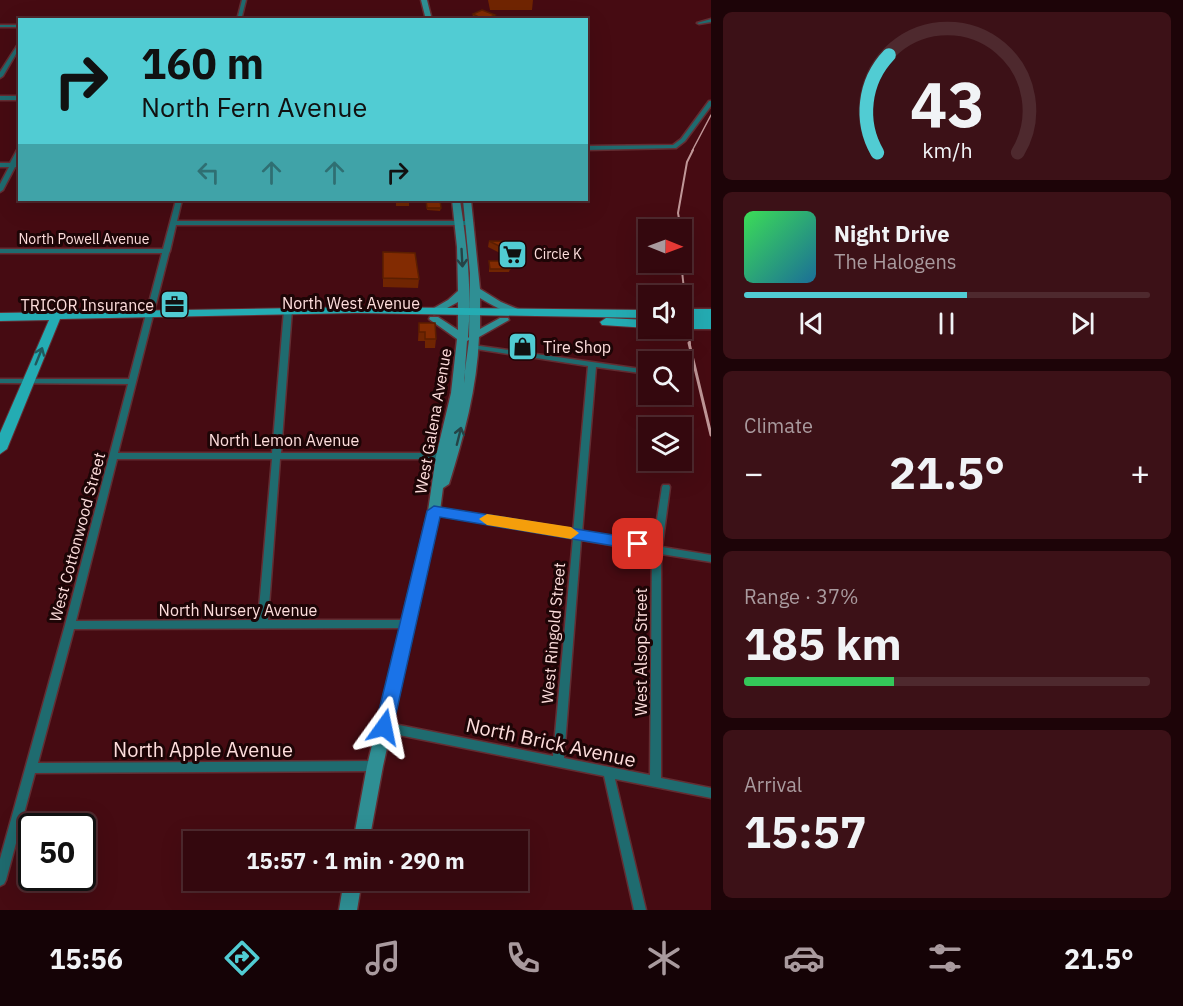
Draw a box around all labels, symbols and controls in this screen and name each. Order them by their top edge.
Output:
text: 160 m [141,36,264,91]
icon: right [42,42,120,120]
text: 43 [910,63,984,144]
text: North Fern Avenue [141,89,367,124]
text: km/h [922,136,972,164]
icon: left [192,156,225,189]
icon: ahead [255,156,288,189]
icon: ahead [318,156,351,189]
icon: right [381,156,414,189]
north arrow [638,219,692,273]
map controls [638,219,692,471]
text: Night Drive [834,219,950,248]
street label: North Powell Avenue [18,230,150,248]
supermarket icon: Circle K [497,238,529,270]
place label: Circle K [534,245,582,263]
one-way arrow [457,247,468,267]
text: The Halogens [834,248,956,275]
button: sound [638,285,692,339]
office icon: TRICOR Insurance [159,289,191,321]
street label: North West Avenue [282,293,420,313]
place label: TRICOR Insurance [21,295,154,315]
icon: previous [795,307,828,340]
icon: pause [930,307,963,340]
icon: next [1066,307,1099,340]
shop icon: Tire Shop [506,331,538,363]
place label: Tire Shop [543,337,611,357]
street label: West Galena Avenue [410,346,456,495]
one-way arrow [34,348,45,366]
button: search [638,351,692,405]
text: Climate [744,412,813,439]
button: layers [638,417,692,471]
one-way arrow [453,426,465,445]
street label: North Lemon Avenue [209,430,359,450]
text: 21.5° [889,443,1005,501]
street label: West Cottonwood Street [45,450,109,624]
text: − [744,451,764,494]
text: + [1130,451,1150,494]
pin [612,518,663,569]
icon: arrive [621,527,654,560]
street label: West Ringold Street [537,561,569,705]
text: Range · 37% [744,583,859,610]
street label: West Alsop Street [631,588,651,716]
street label: North Nursery Avenue [159,600,318,620]
text: 185 km [744,614,902,672]
position arrow [352,695,416,759]
street label: North Brick Avenue [463,711,639,773]
street label: North Apple Avenue [113,736,293,763]
text: Arrival [744,771,802,798]
text: 15:57 [744,802,867,860]
speed limit sign: 50 [18,813,96,891]
text: 15:57 · 1 min · 290 m [246,846,465,875]
icon: directions [221,937,263,979]
icon: music [362,937,404,979]
icon: phone [502,937,544,979]
icon: climate [643,937,685,979]
icon: car [783,937,825,979]
icon: filters [924,937,966,979]
text: 15:56 [49,941,123,976]
text: 21.5° [1064,941,1134,976]

